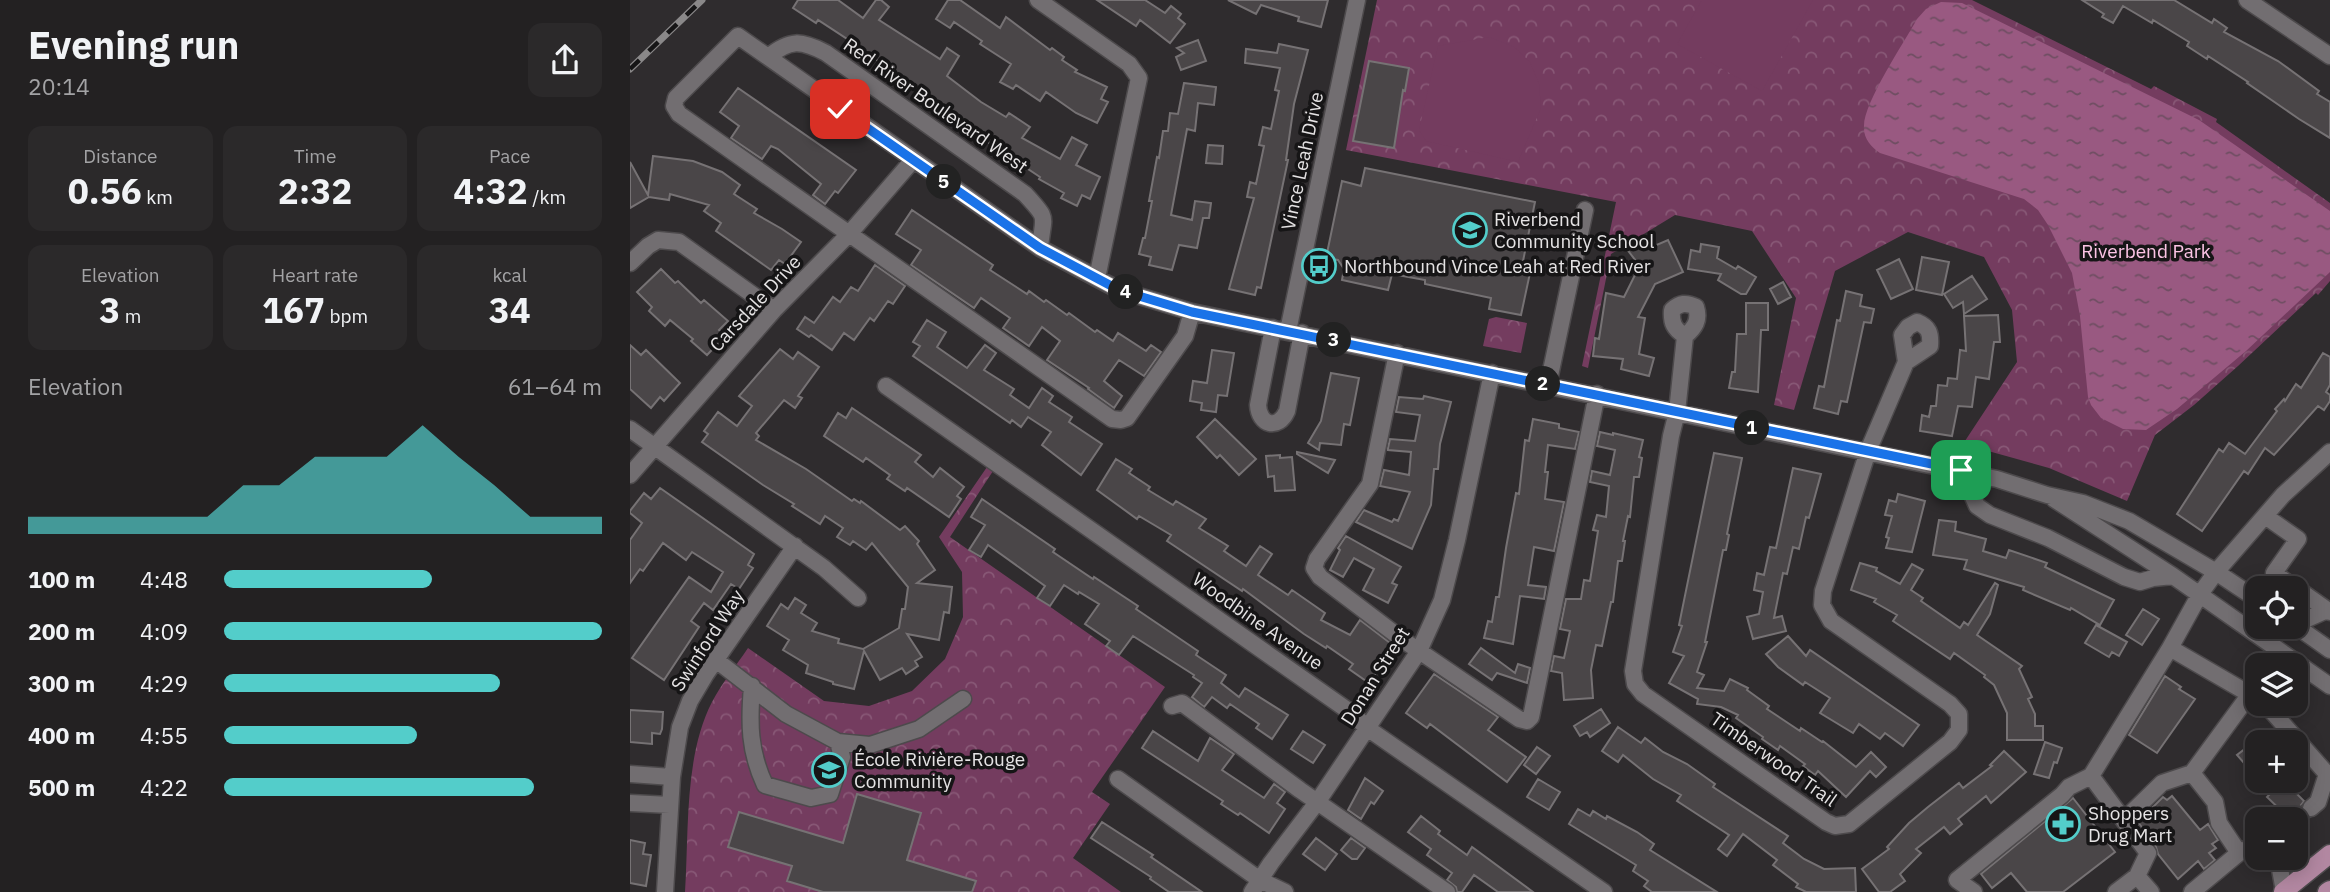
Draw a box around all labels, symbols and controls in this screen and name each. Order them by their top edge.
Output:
text: Evening run [28,20,239,69]
button: share [528,23,602,97]
street label: Red River Boulevard West [839,32,1033,178]
text: 20:14 [28,71,90,101]
pin [810,79,870,139]
icon: check [821,90,859,128]
street label: Vince Leah Drive [1276,90,1328,232]
text: Distance [83,144,157,168]
text: Time [294,144,336,168]
text: Pace [489,144,530,168]
pin: 5 [926,164,962,200]
text: 0.56 [68,168,142,214]
text: 2:32 [278,168,352,214]
text: 4:32 [453,168,528,214]
text: 5 [938,169,949,193]
text: km [142,185,173,209]
text: /km [528,185,566,209]
place label: Riverbend Community School [1494,207,1654,253]
school or university icon: Riverbend Community School [1451,211,1489,249]
park label: Riverbend Park [2081,239,2211,263]
bus stop icon: Northbound Vince Leah at Red River [1300,247,1338,285]
street label: Carsdale Drive [704,250,806,356]
place label: Northbound Vince Leah at Red River [1344,254,1651,278]
text: Elevation [81,263,160,287]
text: Heart rate [272,263,358,287]
text: kcal [492,263,527,287]
pin: 4 [1108,274,1144,310]
text: 4 [1120,279,1131,303]
text: 3 [99,287,120,333]
text: 167 [262,287,325,333]
text: 34 [489,287,531,333]
text: m [120,304,141,328]
text: bpm [325,304,368,328]
pin: 3 [1316,322,1352,358]
text: 3 [1328,327,1339,351]
pin: 2 [1525,366,1560,402]
text: Elevation [28,371,123,401]
text: 61–64 m [508,371,602,401]
text: 2 [1537,371,1548,395]
pin: 1 [1734,410,1770,446]
text: 1 [1746,415,1757,439]
pin [1931,440,1991,500]
icon: arrive [1942,451,1980,489]
text: 100 m [28,564,95,594]
text: 4:48 [140,564,188,594]
street label: Woodbine Avenue [1188,567,1328,675]
map controls [2245,576,2308,870]
button: locate [2245,576,2308,639]
street label: Swinford Way [665,584,749,695]
text: 200 m [28,616,95,646]
text: 4:09 [140,616,188,646]
street label: Donan Street [1335,622,1415,730]
button: layers [2245,653,2308,716]
text: 300 m [28,668,95,698]
text: 4:29 [140,668,188,698]
street label: Timberwood Trail [1706,706,1842,812]
text: 400 m [28,720,95,750]
text: 4:55 [140,720,188,750]
button: + [2245,730,2308,793]
place label: École Rivière-Rouge Community [854,747,1025,793]
school or university icon: École Rivière-Rouge Community [810,751,848,789]
text: 500 m [28,772,95,802]
text: 4:22 [140,772,188,802]
place label: Shoppers Drug Mart [2088,801,2172,847]
pharmacy icon: Shoppers Drug Mart [2044,805,2082,843]
button: − [2245,807,2308,870]

